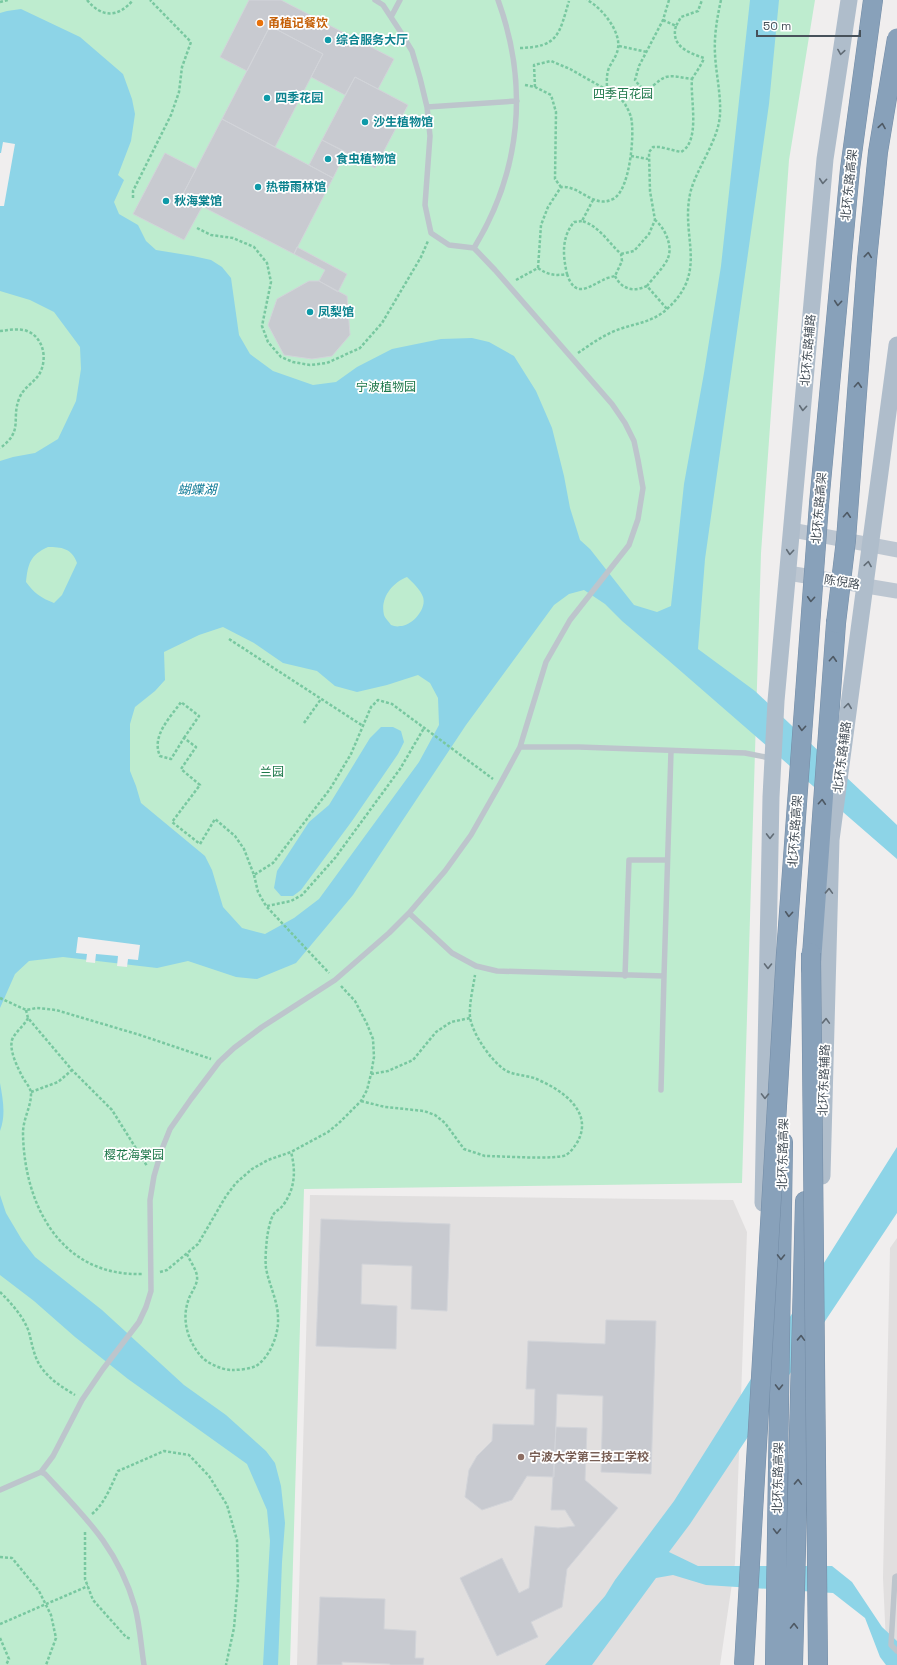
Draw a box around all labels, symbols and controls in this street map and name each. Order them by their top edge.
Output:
scale bar [757,12,860,38]
place label: 甬植记餐饮 [268,15,328,31]
marker: 甬植记餐饮 [255,18,265,28]
text: 50 m [763,18,791,34]
place label: 综合服务大厅 [336,32,408,48]
marker: 综合服务大厅 [323,35,333,45]
one-way arrow [837,49,846,55]
park label: 四季百花园 [593,86,653,102]
place label: 四季花园 [275,90,323,106]
marker: 四季花园 [262,93,272,103]
place label: 沙生植物馆 [373,114,433,130]
marker: 沙生植物馆 [360,117,370,127]
one-way arrow [878,123,886,129]
street label: 北环东路高架 [837,148,861,222]
place label: 食虫植物馆 [336,151,396,167]
marker: 食虫植物馆 [323,154,333,164]
one-way arrow [819,178,828,184]
place label: 热带雨林馆 [266,179,326,195]
marker: 热带雨林馆 [253,182,263,192]
place label: 秋海棠馆 [174,193,222,209]
marker: 秋海棠馆 [161,196,171,206]
one-way arrow [863,252,872,258]
one-way arrow [833,300,842,306]
place label: 凤梨馆 [318,304,354,320]
marker: 凤梨馆 [305,307,315,317]
street label: 北环东路辅路 [797,313,819,387]
park label: 宁波植物园 [356,379,416,395]
one-way arrow [853,382,862,388]
one-way arrow [798,405,807,411]
street label: 北环东路高架 [808,471,830,545]
water label: 蝴蝶湖 [177,481,218,498]
one-way arrow [843,512,852,518]
one-way arrow [785,549,794,555]
one-way arrow [863,560,871,567]
street label: 陈倪路 [823,571,861,593]
one-way arrow [807,595,816,602]
one-way arrow [828,656,837,662]
one-way arrow [843,703,852,709]
street label: 北环东路辅路 [830,720,854,794]
one-way arrow [798,725,807,731]
park label: 兰园 [260,764,284,780]
street label: 北环东路高架 [785,795,805,867]
one-way arrow [818,799,827,805]
one-way arrow [766,833,774,839]
one-way arrow [825,888,834,894]
one-way arrow [785,911,794,917]
one-way arrow [763,963,772,969]
one-way arrow [822,1018,830,1024]
street label: 北环东路辅路 [815,1044,833,1116]
one-way arrow [761,1093,769,1099]
street label: 北环东路高架 [774,1118,792,1190]
park label: 樱花海棠园 [104,1147,164,1163]
one-way arrow [777,1254,785,1260]
one-way arrow [797,1335,805,1341]
one-way arrow [775,1384,783,1390]
street label: 北环东路高架 [769,1442,787,1514]
place label: 宁波大学第三技工学校 [529,1449,649,1465]
marker: 宁波大学第三技工学校 [516,1452,526,1462]
one-way arrow [793,1479,802,1485]
one-way arrow [773,1528,781,1534]
one-way arrow [790,1623,798,1629]

